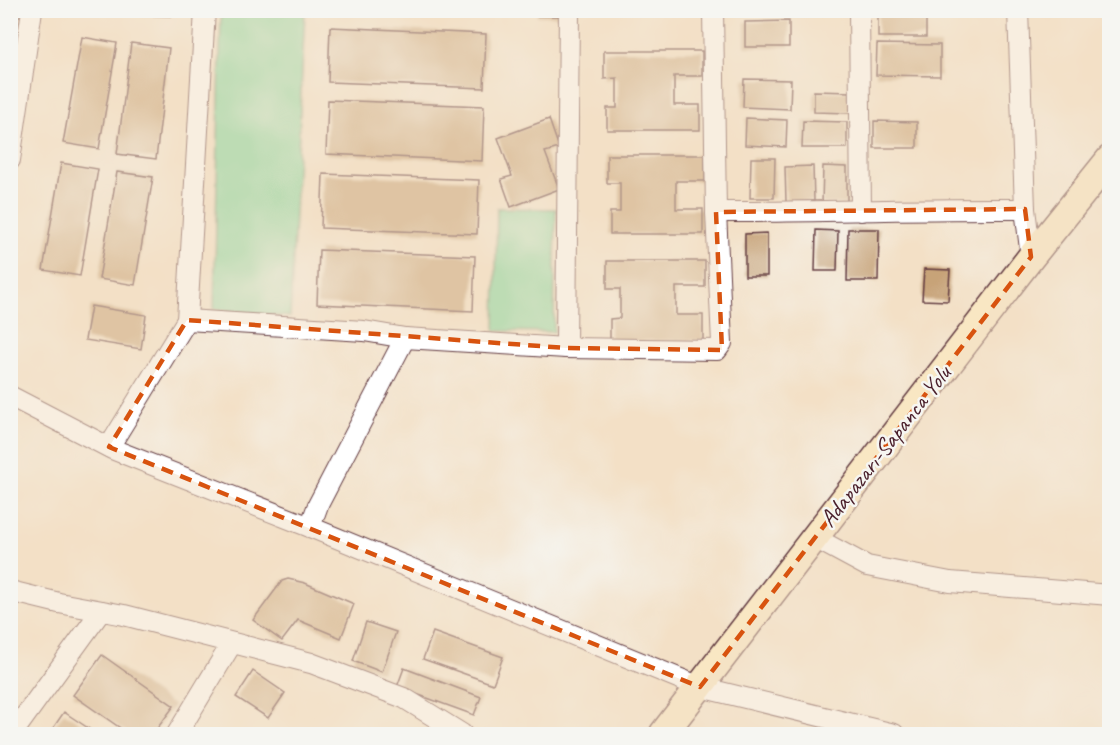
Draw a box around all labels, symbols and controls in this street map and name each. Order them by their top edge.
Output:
street label: Adapazarı-Sapanca Yolu [813,357,959,533]

